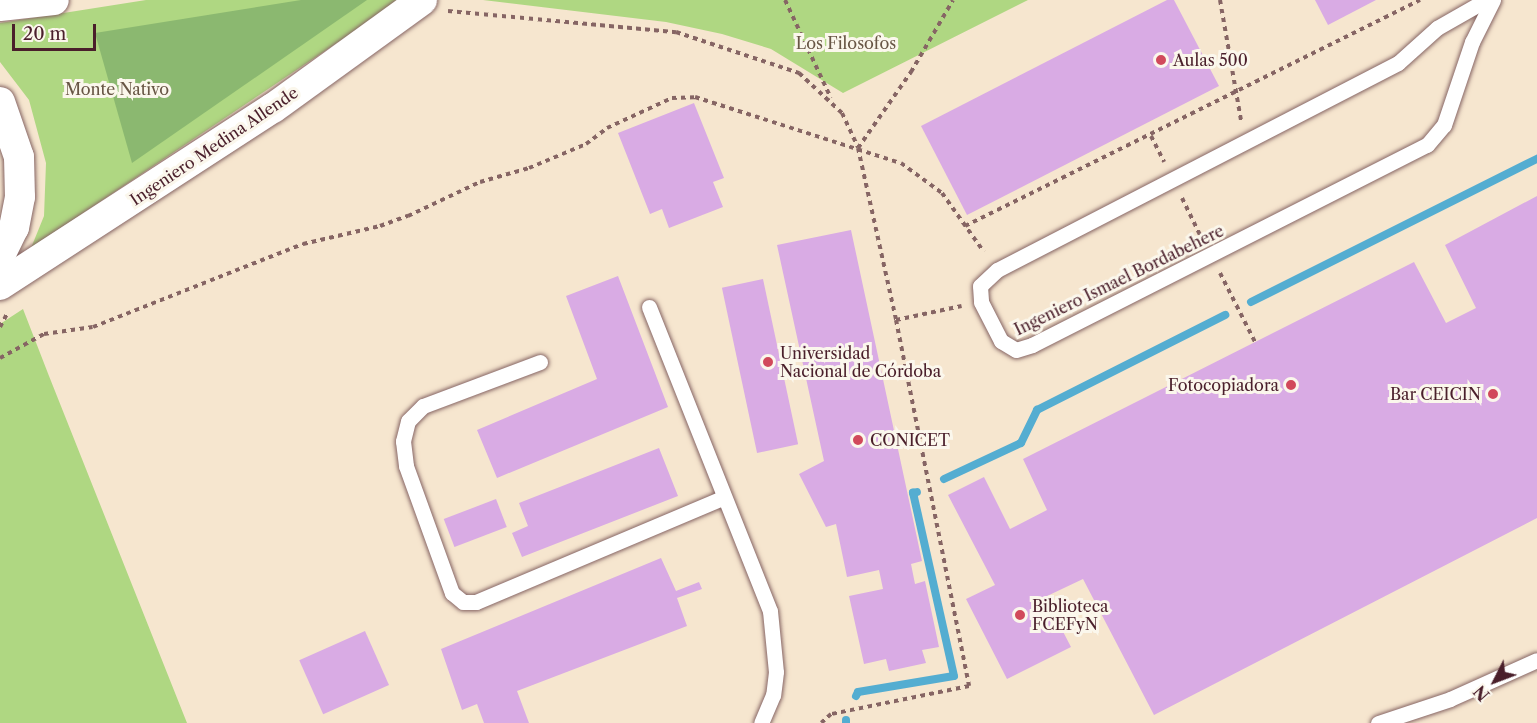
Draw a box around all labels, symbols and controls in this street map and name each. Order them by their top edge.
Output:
scale bar [15,12,99,50]
text: 20 m [23,23,66,45]
park label: Los Filosofos [796,33,896,53]
place label: Aulas 500 [1173,50,1248,70]
marker: Aulas 500 [1154,53,1168,67]
park label: Monte Nativo [65,79,169,99]
street label: Ingeniero Medina Allende [126,82,302,210]
street label: Ingeniero Ismael Bordabehere [1011,221,1227,339]
place label: Universidad Nacional de Córdoba [780,343,941,381]
marker: Universidad Nacional de Córdoba [761,355,775,369]
place label: Fotocopiadora [1168,375,1279,395]
marker: Fotocopiadora [1284,378,1298,392]
place label: Bar CEICIN [1390,384,1481,404]
marker: Bar CEICIN [1486,387,1500,401]
place label: CONICET [870,430,950,450]
marker: CONICET [851,433,865,447]
place label: Biblioteca FCEFyN [1032,596,1109,634]
marker: Biblioteca FCEFyN [1013,608,1027,622]
north arrow [1465,651,1525,711]
text: N [1470,681,1494,705]

